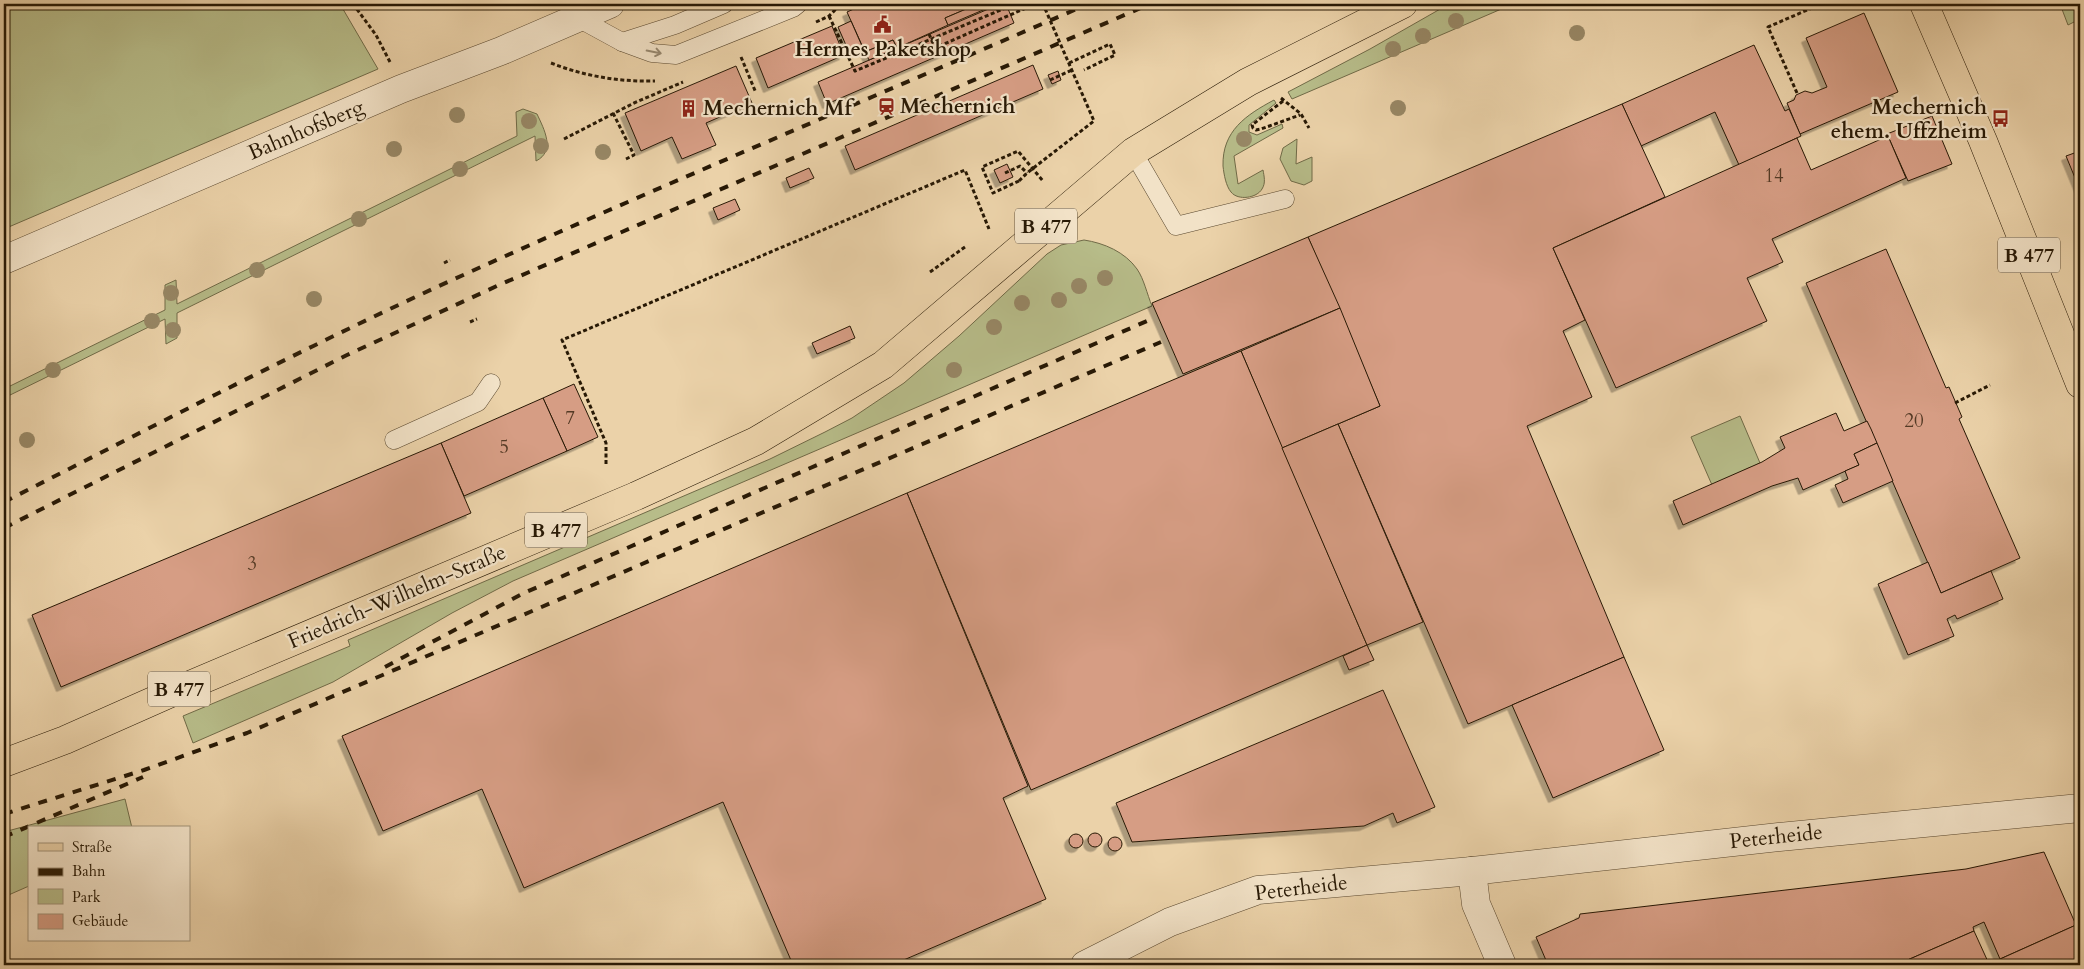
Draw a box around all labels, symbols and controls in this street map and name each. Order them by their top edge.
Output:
public building icon: Hermes Paketshop [873,14,893,34]
place label: Hermes Paketshop [795,35,971,64]
one-way arrow [645,48,661,57]
street label: Bahnhofsberg [244,92,369,167]
place label: Mechernich [900,92,1015,121]
place label: Mechernich ehem. Uffzheim [1831,93,1988,146]
place label: Mechernich Mf [703,94,855,123]
station icon: Mechernich [876,96,896,116]
building icon: Mechernich Mf [679,98,699,118]
bus stop icon: Mechernich ehem. Uffzheim [1991,109,2011,129]
house number: 14 [1764,163,1784,189]
road number: B 477 [1015,208,1077,244]
road number: B 477 [1998,238,2060,272]
house number: 7 [565,405,575,431]
house number: 20 [1904,408,1924,434]
house number: 5 [499,434,509,460]
road number: B 477 [525,512,587,548]
street label: Friedrich-Wilhelm-Straße [284,538,510,656]
house number: 3 [247,551,257,577]
road number: B 477 [148,672,210,706]
street label: Peterheide [1728,818,1824,856]
legend [28,826,190,942]
text: Straße [72,837,112,857]
text: Bahn [72,861,106,881]
street label: Peterheide [1253,868,1349,908]
text: Park [72,887,101,907]
text: Gebäude [72,911,129,931]

